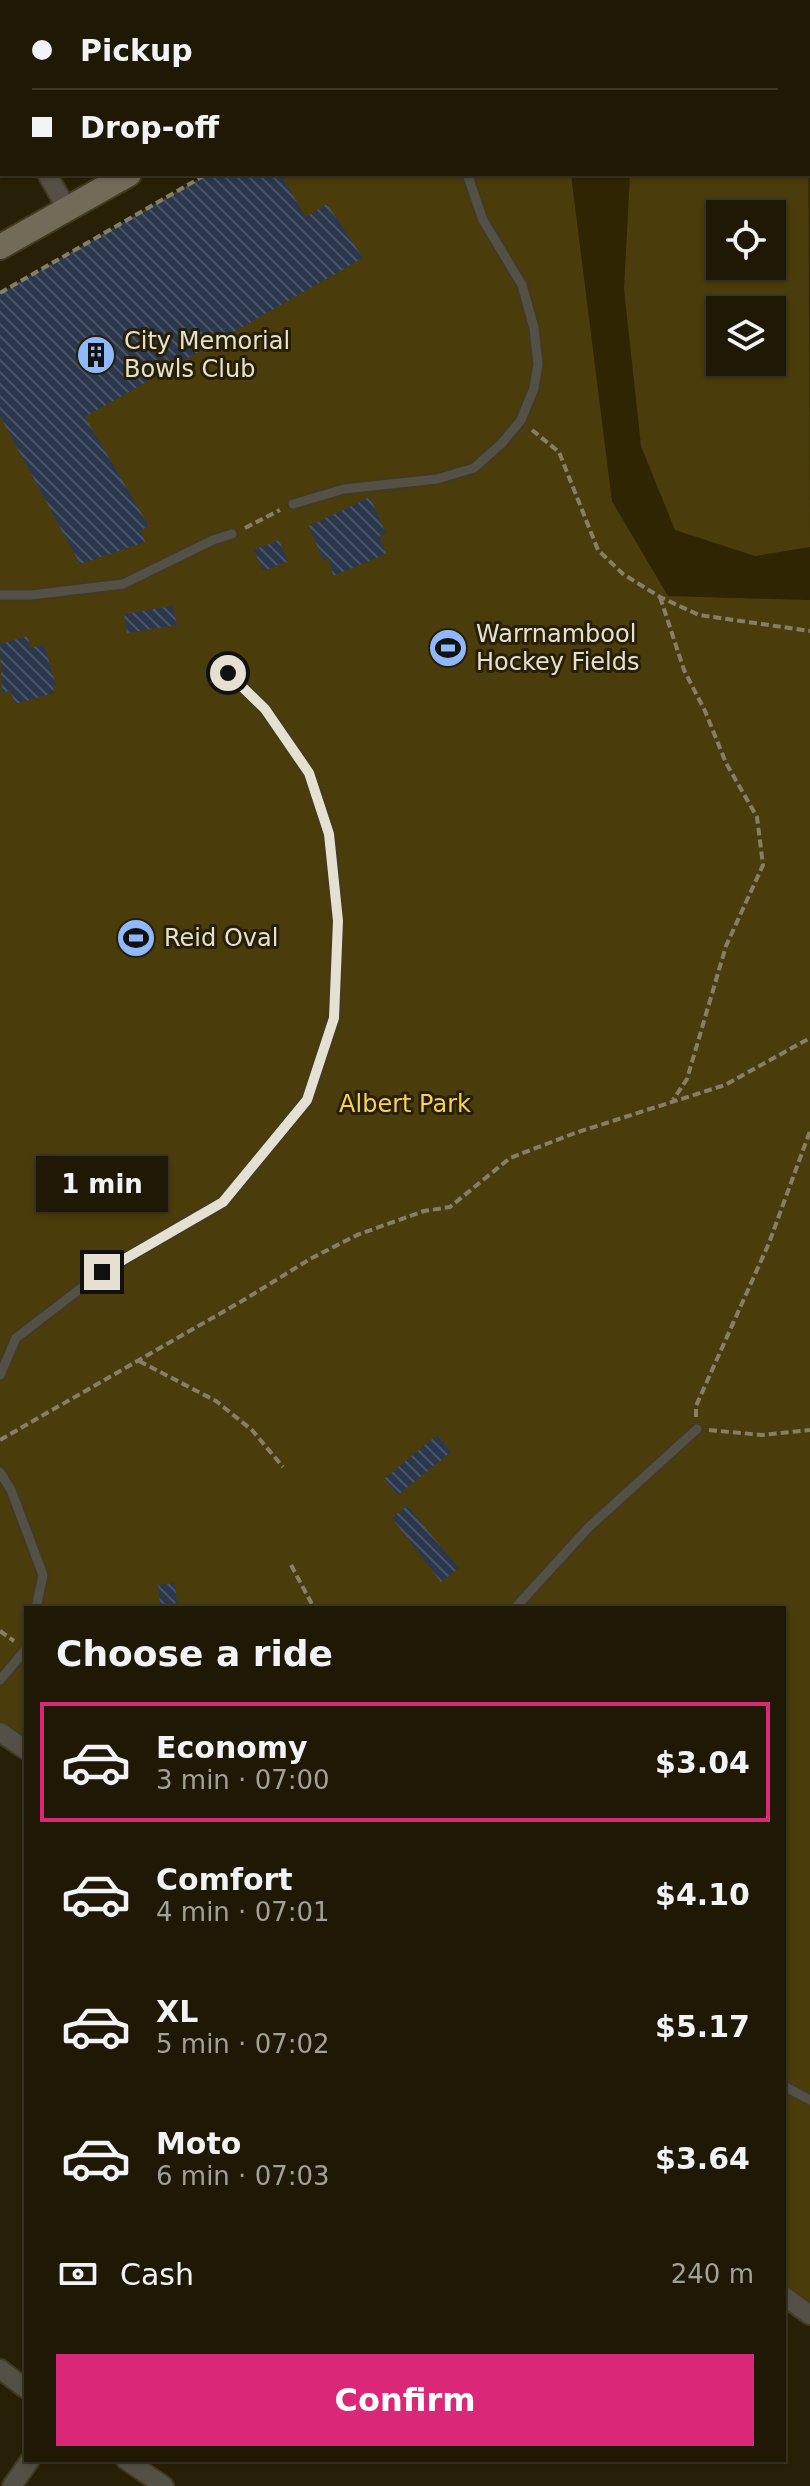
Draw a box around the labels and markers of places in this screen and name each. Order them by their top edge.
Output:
place label: City Memorial Bowls Club [124,327,290,383]
building icon: City Memorial Bowls Club [75,334,117,376]
place label: Warrnambool Hockey Fields [476,620,639,676]
sports icon: Warrnambool Hockey Fields [427,627,469,669]
sports icon: Reid Oval [115,917,157,959]
place label: Reid Oval [164,924,278,952]

